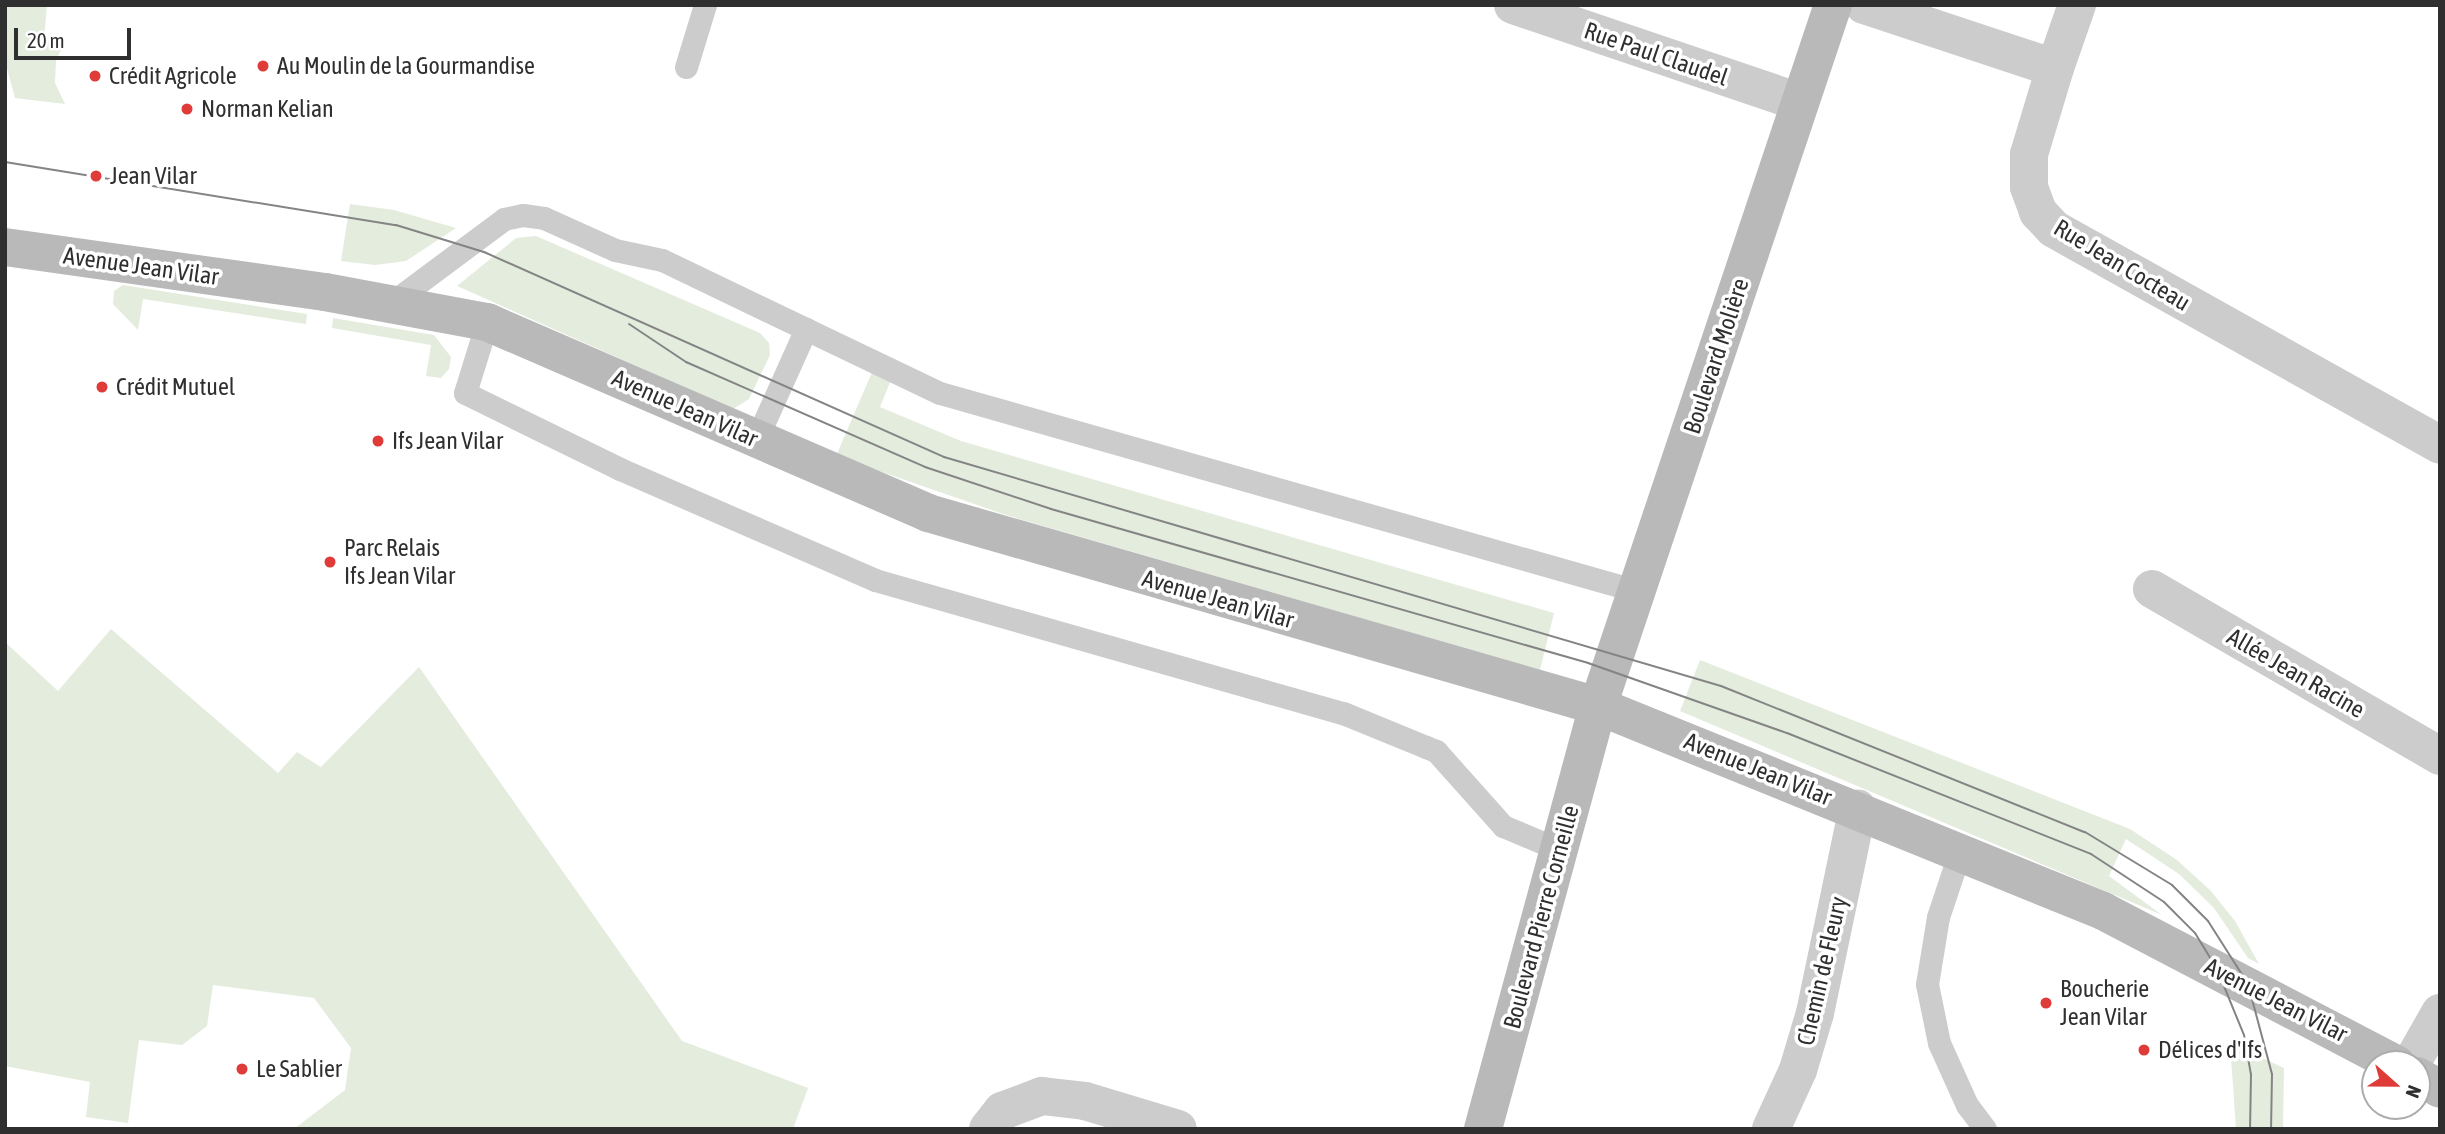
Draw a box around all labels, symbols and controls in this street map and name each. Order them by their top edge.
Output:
scale bar [18,14,135,58]
street label: Rue Paul Claudel [1580,16,1732,92]
text: 20 m [27,28,65,52]
place label: Au Moulin de la Gourmandise [277,52,535,80]
marker: Au Moulin de la Gourmandise [255,58,271,74]
place label: Crédit Agricole [109,62,237,90]
marker: Crédit Agricole [87,68,103,84]
place label: Norman Kelian [201,95,334,123]
marker: Norman Kelian [179,101,195,117]
place label: Jean Vilar [110,162,197,190]
marker: Jean Vilar [88,168,104,184]
street label: Rue Jean Cocteau [2049,213,2195,317]
street label: Avenue Jean Vilar [62,241,220,291]
street label: Boulevard Molière [1677,275,1755,437]
street label: Avenue Jean Vilar [608,363,762,453]
place label: Crédit Mutuel [116,373,235,401]
marker: Crédit Mutuel [94,379,110,395]
place label: Ifs Jean Vilar [392,427,503,455]
marker: Ifs Jean Vilar [370,433,386,449]
place label: Parc Relais Ifs Jean Vilar [344,534,455,590]
marker: Parc Relais Ifs Jean Vilar [322,554,338,570]
street label: Avenue Jean Vilar [1139,564,1297,634]
street label: Allée Jean Racine [2222,622,2370,724]
street label: Avenue Jean Vilar [1680,726,1836,812]
street label: Boulevard Pierre Corneille [1497,802,1585,1032]
street label: Chemin de Fleury [1791,894,1853,1048]
street label: Avenue Jean Vilar [2200,952,2352,1048]
place label: Boucherie Jean Vilar [2060,975,2149,1031]
marker: Boucherie Jean Vilar [2038,995,2054,1011]
place label: Délices d'Ifs [2158,1036,2262,1064]
marker: Délices d'Ifs [2136,1042,2152,1058]
north arrow [2361,1050,2431,1120]
place label: Le Sablier [256,1055,342,1083]
marker: Le Sablier [234,1061,250,1077]
text: N [2401,1083,2426,1101]

